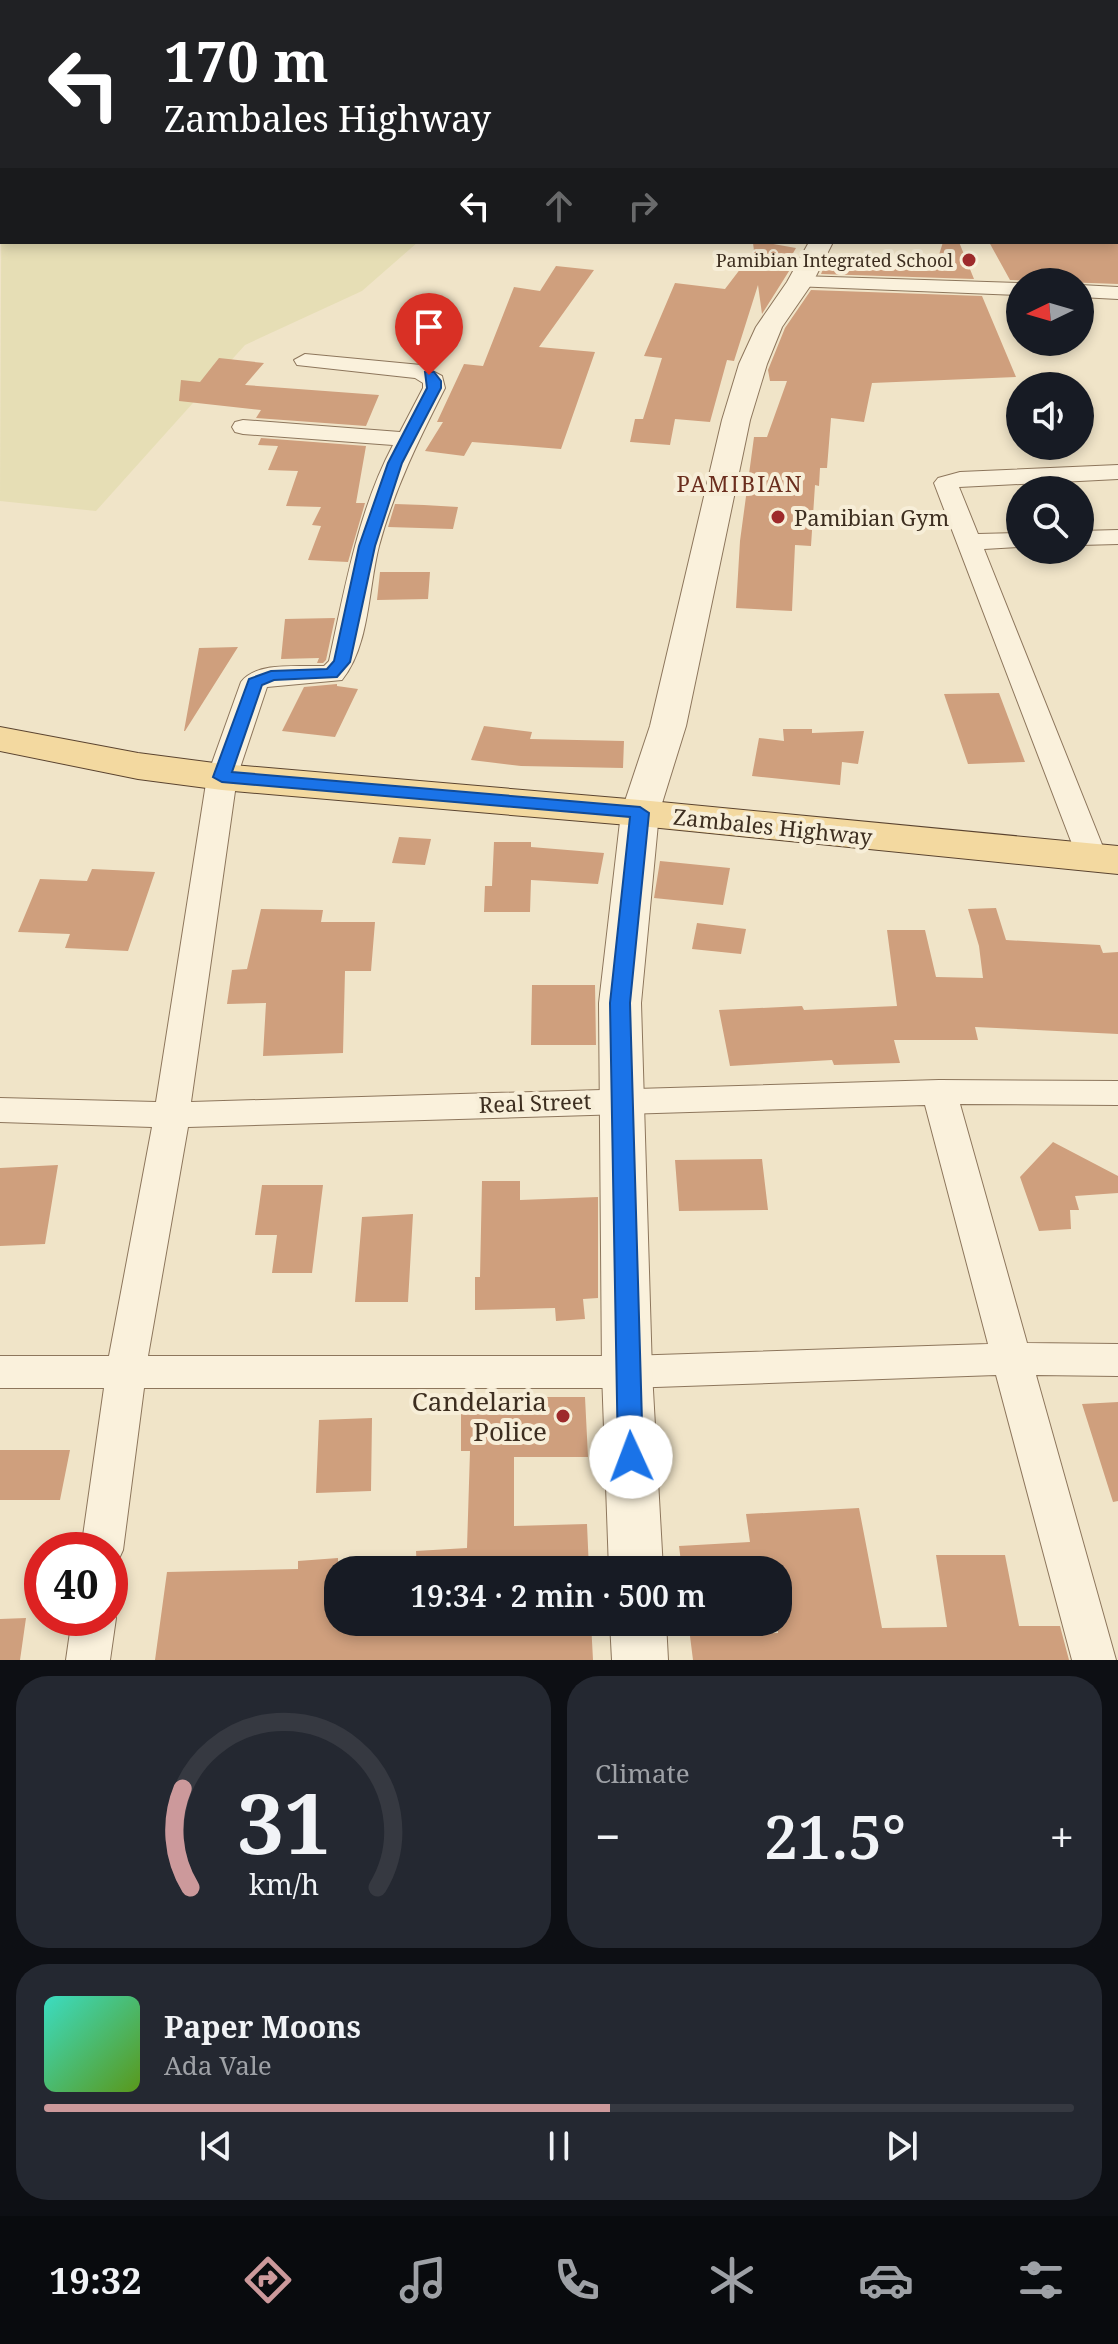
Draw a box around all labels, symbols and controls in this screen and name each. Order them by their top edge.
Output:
text: 170 m [164,22,329,98]
icon: left [32,32,136,136]
text: Zambales Highway [164,94,491,143]
icon: left [453,184,497,228]
icon: ahead [537,184,581,228]
icon: right [621,184,665,228]
place label: Pamibian Integrated School [716,248,953,272]
marker: Pamibian Integrated School [960,251,978,269]
north arrow [1006,268,1094,356]
map controls [1006,268,1094,564]
pin [395,293,463,375]
icon: arrive [407,305,451,349]
button: sound [1006,372,1094,460]
district label: PAMIBIAN [676,468,804,498]
button: search [1006,476,1094,564]
place label: Pamibian Gym [794,502,949,532]
marker: Pamibian Gym [769,508,787,526]
street label: Zambales Highway [672,801,875,851]
street label: Real Street [478,1085,592,1119]
place label: Candelaria Police [412,1383,547,1449]
marker: Candelaria Police [554,1407,572,1425]
position arrow [589,1415,673,1499]
speed limit sign: 40 [24,1532,128,1636]
text: 19:34 · 2 min · 500 m [410,1575,706,1616]
text: Climate [595,1755,690,1791]
text: 31 [236,1765,331,1878]
text: 21.5° [764,1795,906,1877]
text: − [595,1806,620,1866]
text: + [1049,1806,1074,1866]
text: km/h [248,1864,319,1903]
text: Paper Moons [164,2006,361,2047]
text: Ada Vale [164,2047,272,2083]
icon: previous [194,2124,238,2168]
icon: pause [537,2124,581,2168]
icon: next [880,2124,924,2168]
icon: directions [240,2252,296,2308]
icon: music [395,2252,451,2308]
icon: phone [549,2252,605,2308]
icon: climate [704,2252,760,2308]
icon: car [858,2252,914,2308]
icon: filters [1013,2252,1069,2308]
text: 19:32 [49,2256,142,2305]

